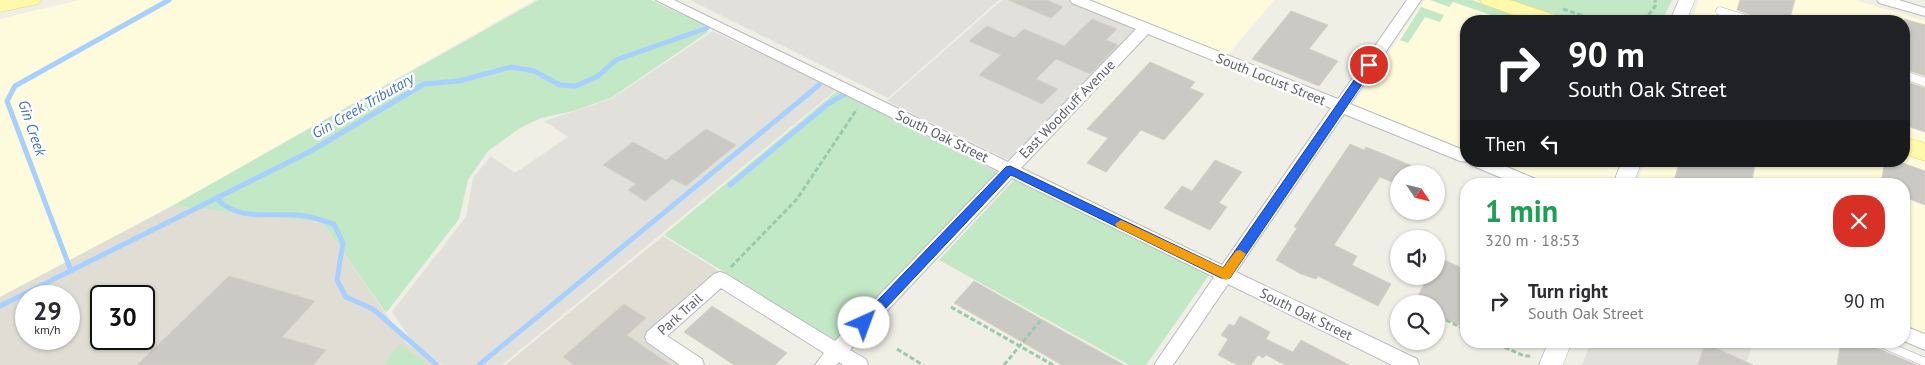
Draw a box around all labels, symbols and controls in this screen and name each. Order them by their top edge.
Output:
text: 90 m [1568,31,1645,77]
icon: right [1485,35,1550,100]
pin [1348,44,1390,86]
street label: South Locust Street [1214,49,1329,109]
icon: arrive [1355,51,1383,79]
street label: East Woodruff Avenue [1015,56,1119,162]
water label: Gin Creek Tributary [308,68,418,143]
text: South Oak Street [1568,75,1727,103]
water label: Gin Creek [14,97,51,159]
street label: South Oak Street [893,106,992,166]
icon: left [1536,130,1564,158]
text: Then [1485,132,1526,156]
north arrow [1390,165,1445,220]
map controls [1390,165,1445,350]
text: 1 min [1485,191,1558,230]
button: close [1833,195,1885,247]
button: sound [1390,230,1445,285]
text: 320 m · 18:53 [1485,230,1580,250]
text: Turn right [1528,279,1608,303]
street label: South Oak Street [1257,284,1356,344]
speed limit sign: 30 [90,285,155,350]
icon: right [1485,287,1513,315]
street label: Park Trail [654,289,706,339]
text: 90 m [1844,289,1885,313]
text: 29 [33,295,62,327]
button: search [1390,295,1445,350]
position arrow [837,296,889,348]
text: South Oak Street [1528,303,1643,323]
text: km/h [34,322,61,337]

